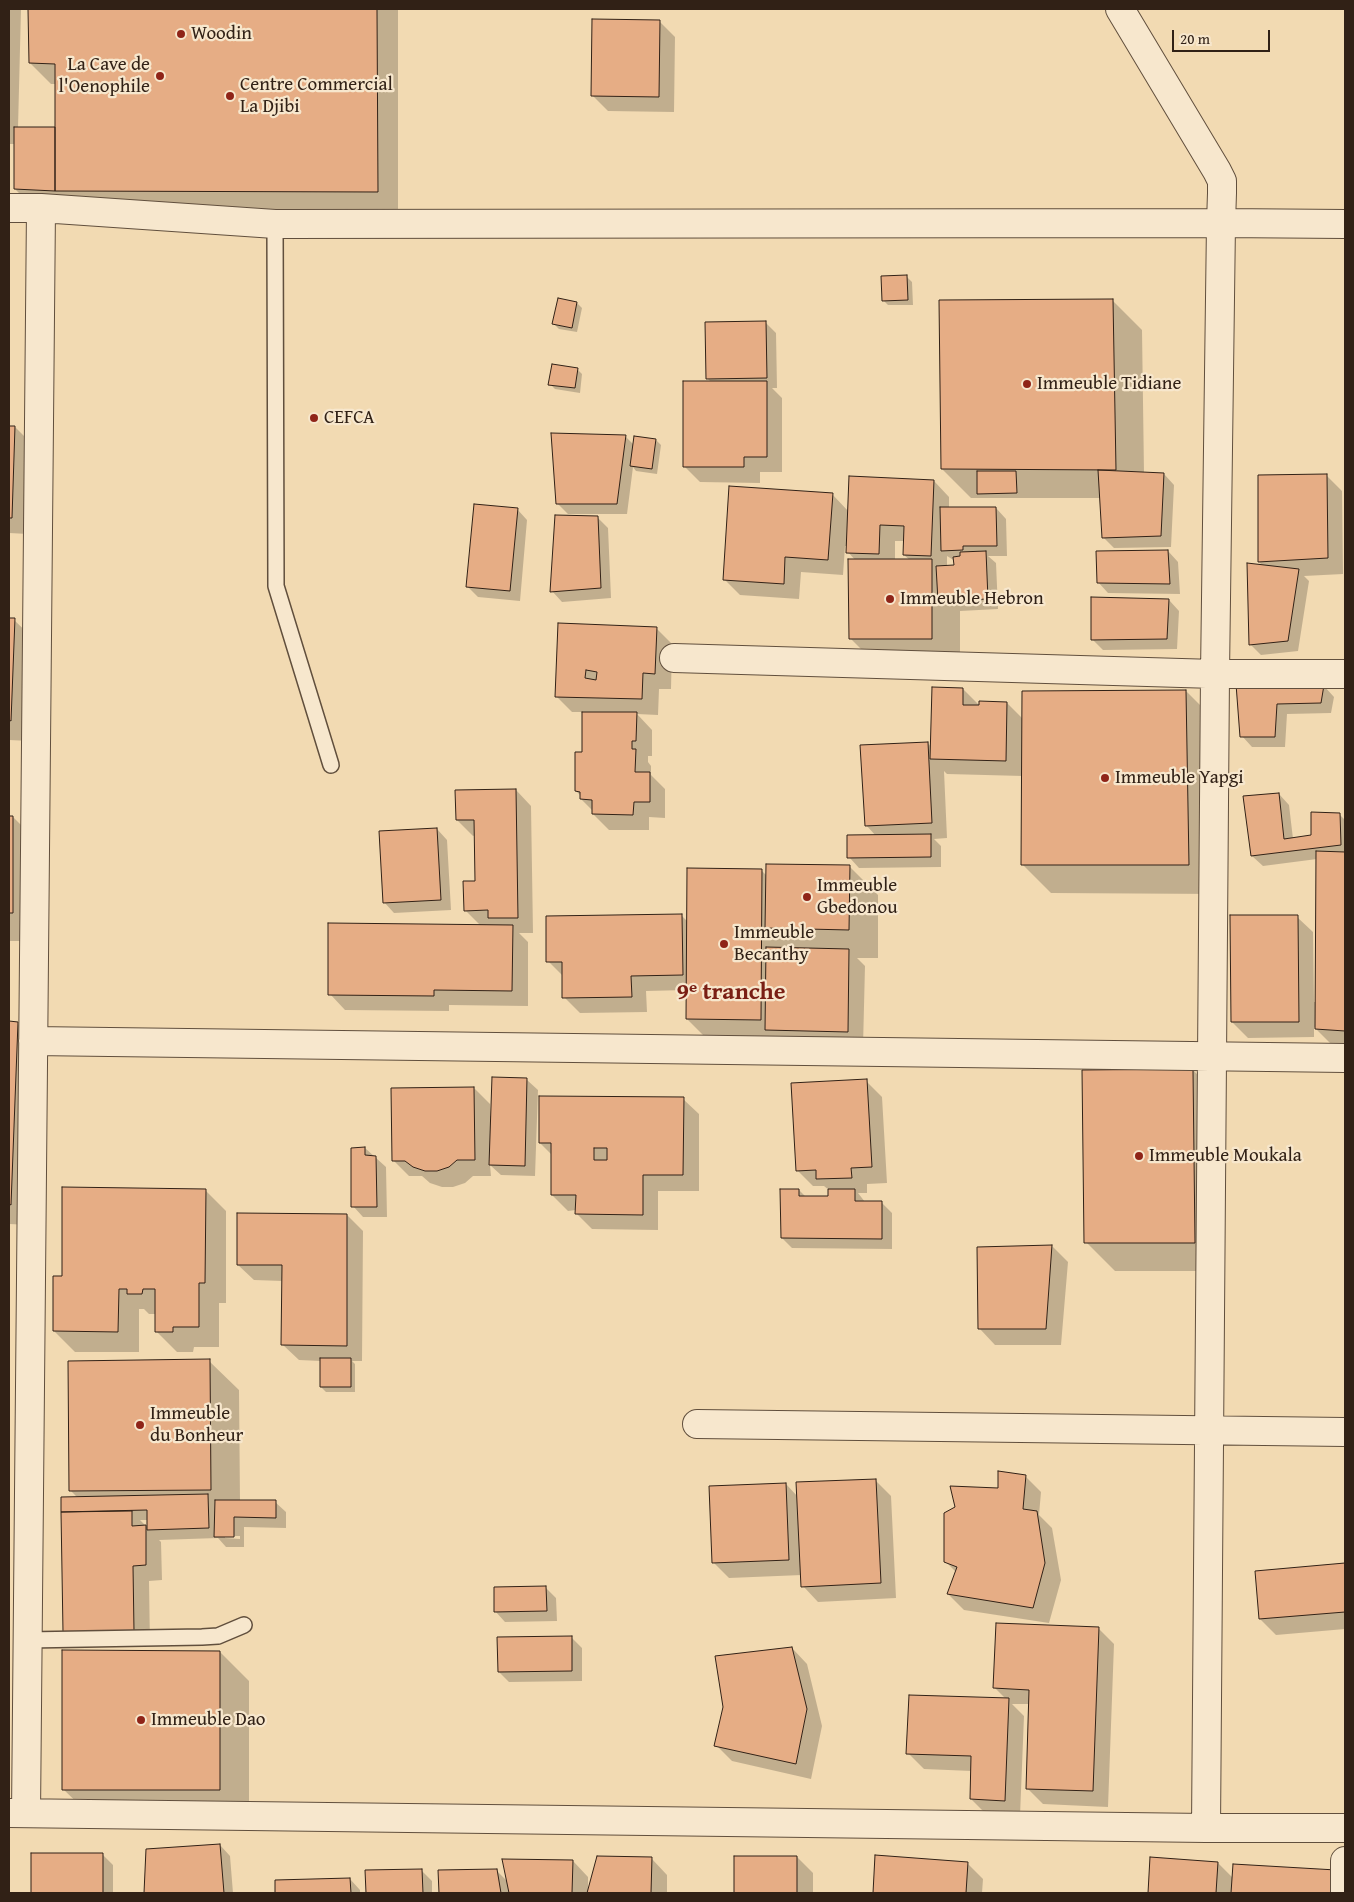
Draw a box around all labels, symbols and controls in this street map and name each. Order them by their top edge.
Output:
scale bar [1174,20,1272,52]
place label: Woodin [191,23,252,45]
marker: Woodin [175,28,187,40]
text: 20 m [1180,28,1210,49]
place label: La Cave de l'Oenophile [58,54,150,98]
marker: La Cave de l'Oenophile [154,70,166,82]
place label: Centre Commercial La Djibi [240,74,393,118]
marker: Centre Commercial La Djibi [224,90,236,102]
place label: Immeuble Tidiane [1037,373,1181,395]
marker: Immeuble Tidiane [1021,378,1033,390]
place label: CEFCA [324,407,375,429]
marker: CEFCA [308,412,320,424]
place label: Immeuble Hebron [900,588,1044,610]
marker: Immeuble Hebron [884,593,896,605]
place label: Immeuble Yapgi [1115,767,1244,789]
marker: Immeuble Yapgi [1099,772,1111,784]
place label: Immeuble Gbedonou [817,875,897,919]
marker: Immeuble Gbedonou [801,891,813,903]
place label: Immeuble Becanthy [734,922,814,966]
marker: Immeuble Becanthy [718,938,730,950]
district label: 9ᵉ tranche [676,979,786,1007]
place label: Immeuble Moukala [1149,1145,1302,1167]
marker: Immeuble Moukala [1133,1150,1145,1162]
place label: Immeuble du Bonheur [150,1403,243,1447]
marker: Immeuble du Bonheur [134,1419,146,1431]
place label: Immeuble Dao [151,1709,266,1731]
marker: Immeuble Dao [135,1714,147,1726]

